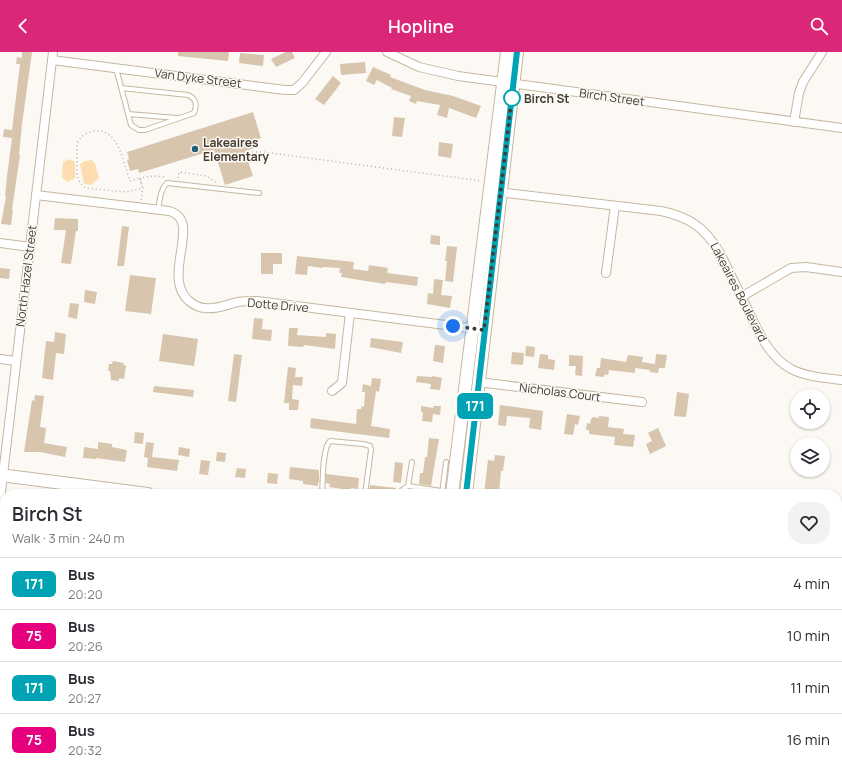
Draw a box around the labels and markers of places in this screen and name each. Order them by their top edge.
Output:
marker: Birch St [503,89,521,107]
place label: Birch St [524,90,570,107]
place label: Lakeaires Elementary [203,134,269,165]
marker: Lakeaires Elementary [190,144,200,154]

